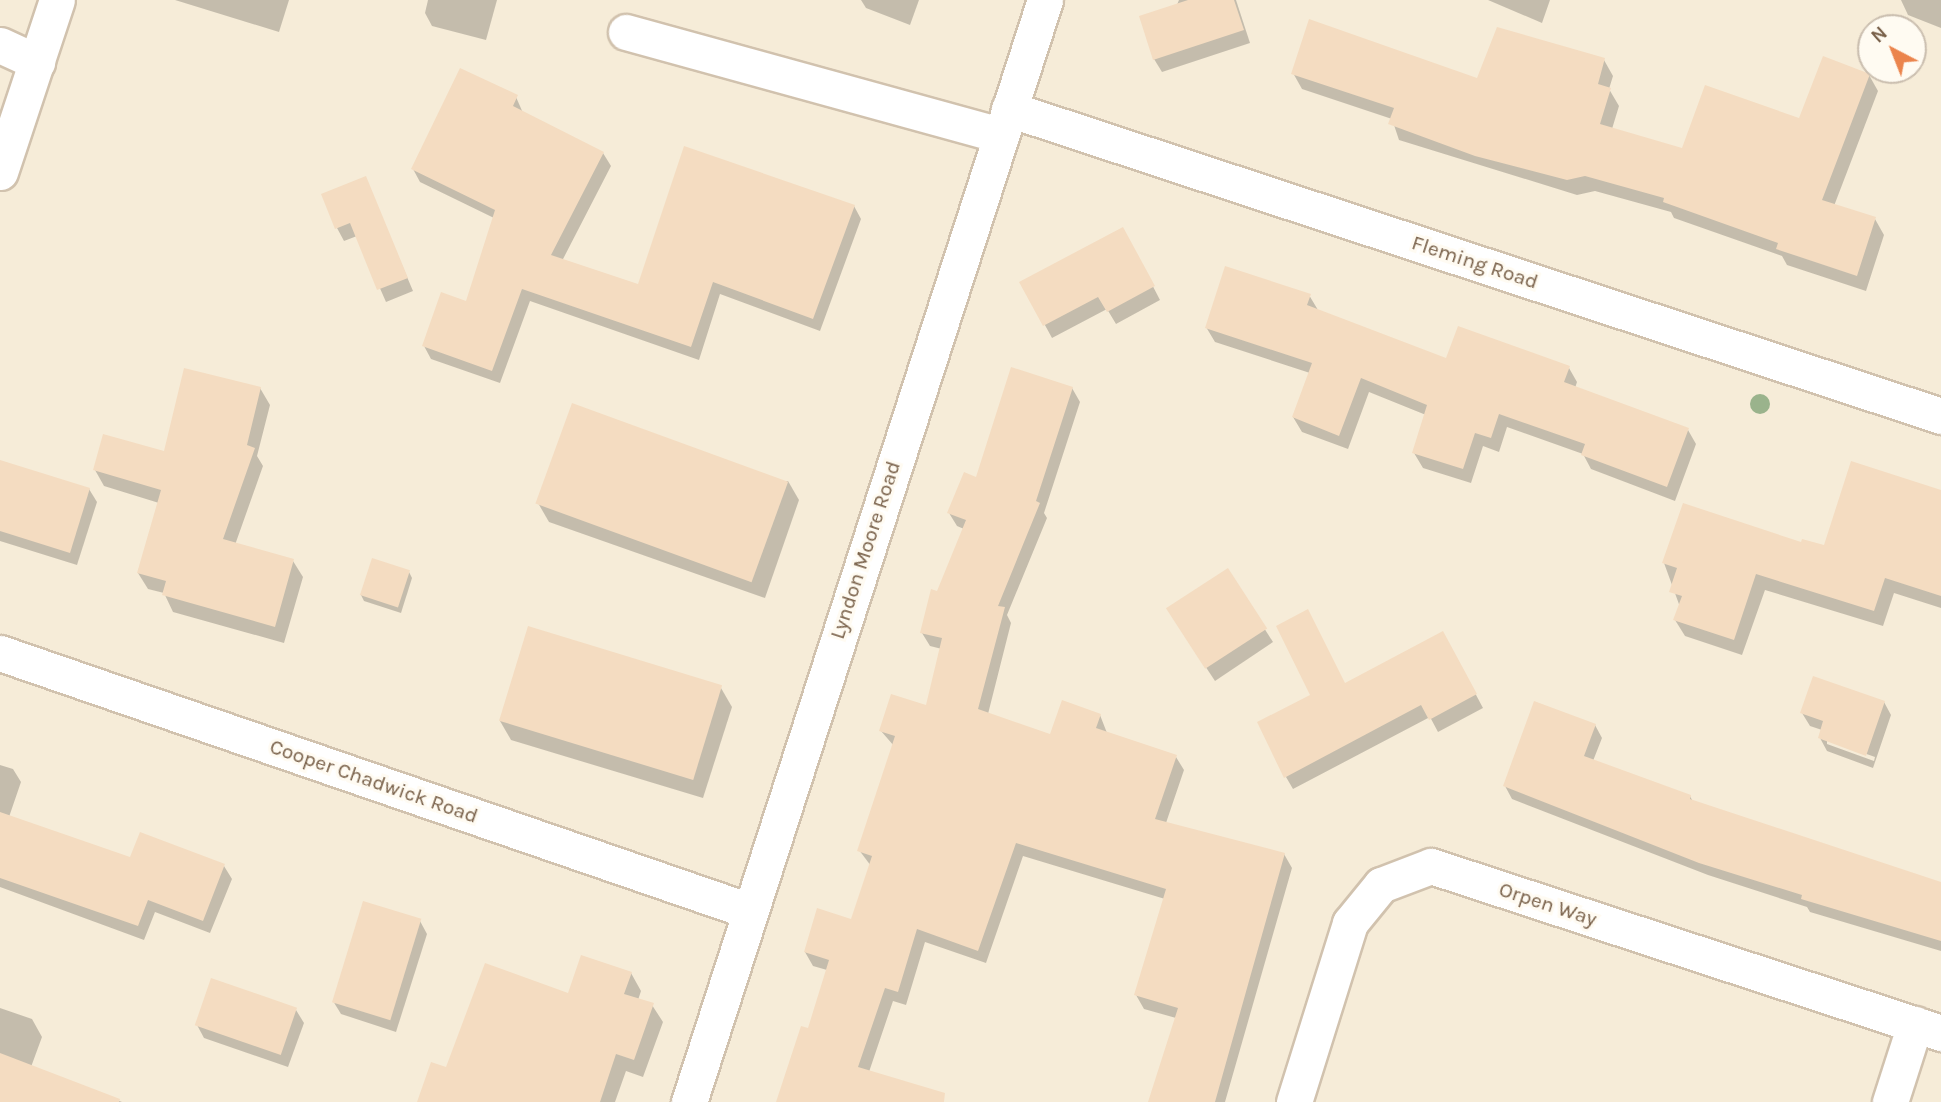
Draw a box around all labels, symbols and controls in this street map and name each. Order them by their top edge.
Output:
north arrow [1857,14,1927,84]
text: N [1867,22,1892,48]
street label: Fleming Road [1409,230,1541,294]
street label: Lyndon Moore Road [824,458,906,642]
street label: Cooper Chadwick Road [267,734,481,828]
street label: Orpen Way [1496,876,1600,932]

